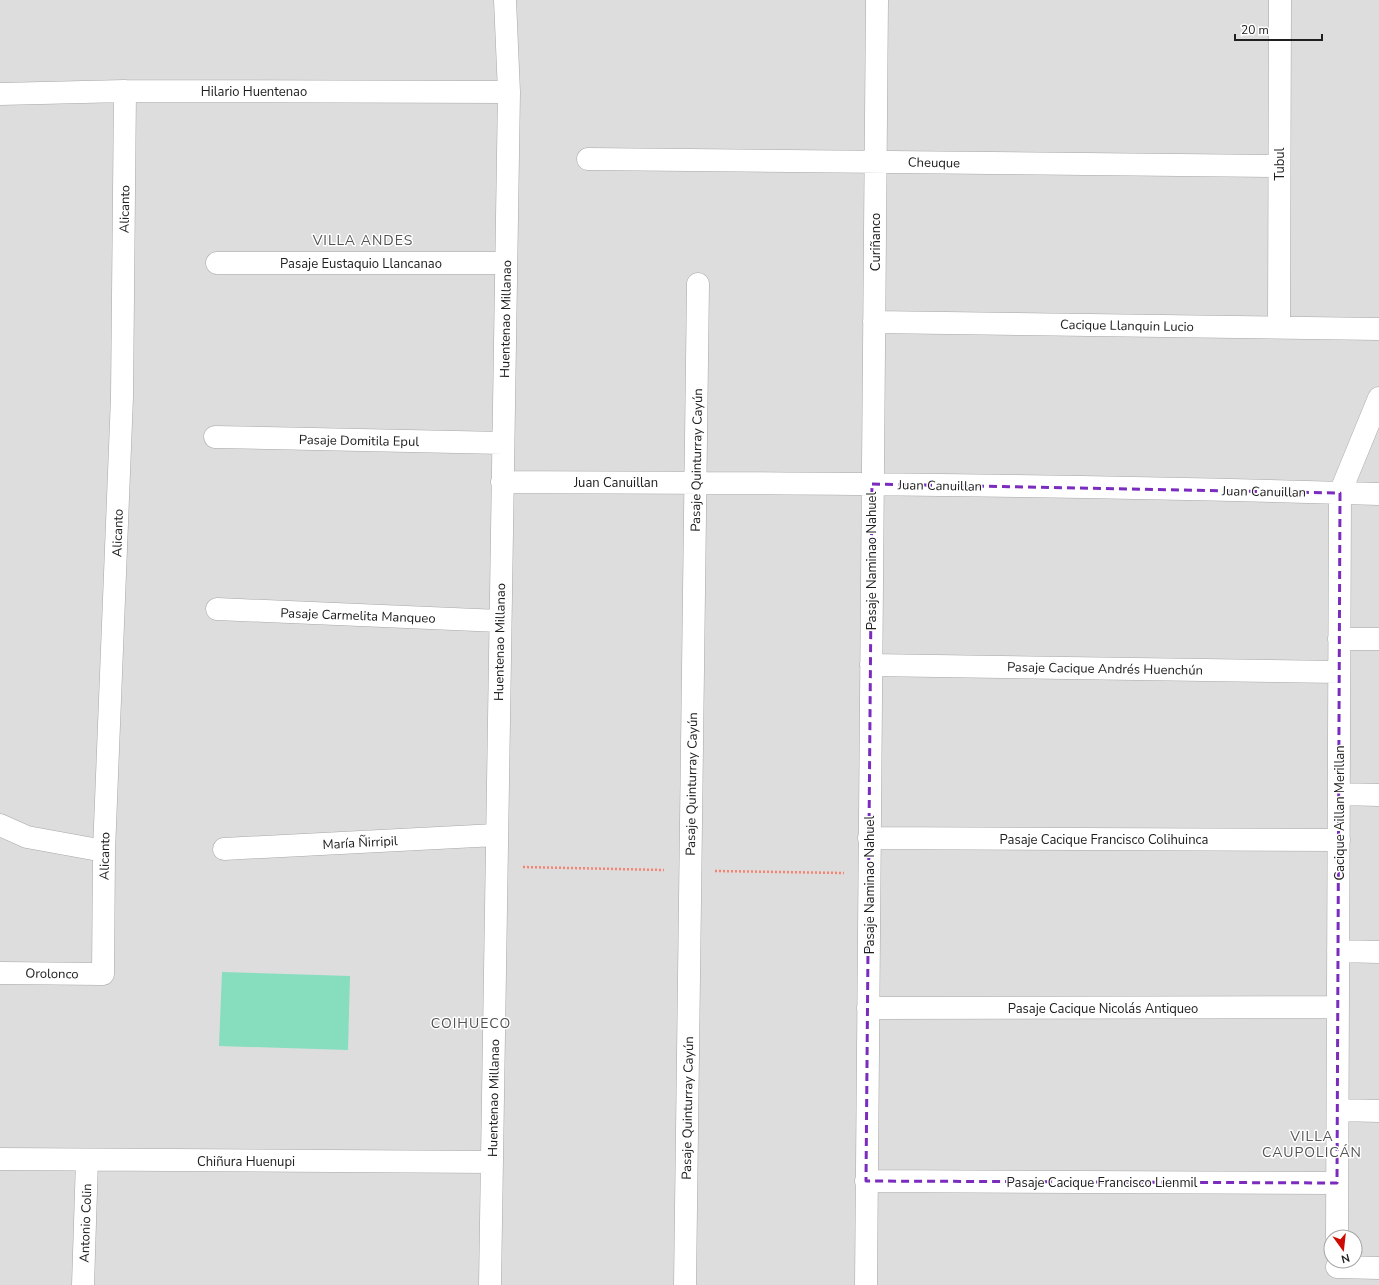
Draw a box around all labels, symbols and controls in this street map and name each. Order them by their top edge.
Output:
scale bar [1235,16,1322,42]
text: 20 m [1241,22,1269,38]
street label: Hilario Huentenao [201,83,307,101]
street label: Tubul [1271,147,1289,180]
street label: Cheuque [908,154,960,172]
street label: Alicanto [116,185,134,233]
street label: Curiñanco [867,213,885,271]
district label: VILLA ANDES [312,231,413,250]
street label: Pasaje Eustaquio Llancanao [280,255,442,273]
street label: Huentenao Millanao [496,260,516,378]
street label: Cacique Llanquin Lucio [1060,316,1194,336]
street label: Pasaje Quinturray Cayún [687,388,707,532]
street label: Pasaje Domitila Epul [299,431,419,451]
street label: Juan Canuillan [573,474,658,492]
street label: Juan Canuillan [897,476,982,496]
street label: Juan Canuillan [1221,482,1306,502]
street label: Pasaje Naminao Nahuel [863,491,881,630]
street label: Alicanto [108,509,128,557]
street label: Huentenao Millanao [490,583,510,701]
street label: Pasaje Carmelita Manqueo [280,604,436,628]
street label: Pasaje Cacique Andrés Huenchún [1007,658,1203,680]
street label: Pasaje Quinturray Cayún [682,712,702,856]
street label: Cacique Aillan Merillan [1331,745,1349,881]
street label: Pasaje Naminao Nahuel [861,815,879,954]
street label: Pasaje Cacique Francisco Colihuinca [1000,831,1208,849]
street label: Alicanto [96,832,114,880]
street label: María Ñirripil [322,832,398,854]
street label: Orolonco [25,965,79,983]
street label: Pasaje Cacique Nicolás Antiqueo [1008,1000,1198,1018]
district label: COIHUECO [431,1014,511,1033]
street label: Pasaje Quinturray Cayún [678,1036,698,1180]
street label: Huentenao Millanao [484,1039,504,1157]
district label: VILLA CAUPOLICÁN [1262,1127,1362,1162]
street label: Chiñura Huenupi [197,1153,295,1171]
street label: Pasaje Cacique Francisco Lienmil [1007,1174,1198,1192]
street label: Antonio Colin [76,1183,96,1263]
north arrow [1323,1229,1363,1269]
text: N [1340,1250,1351,1266]

